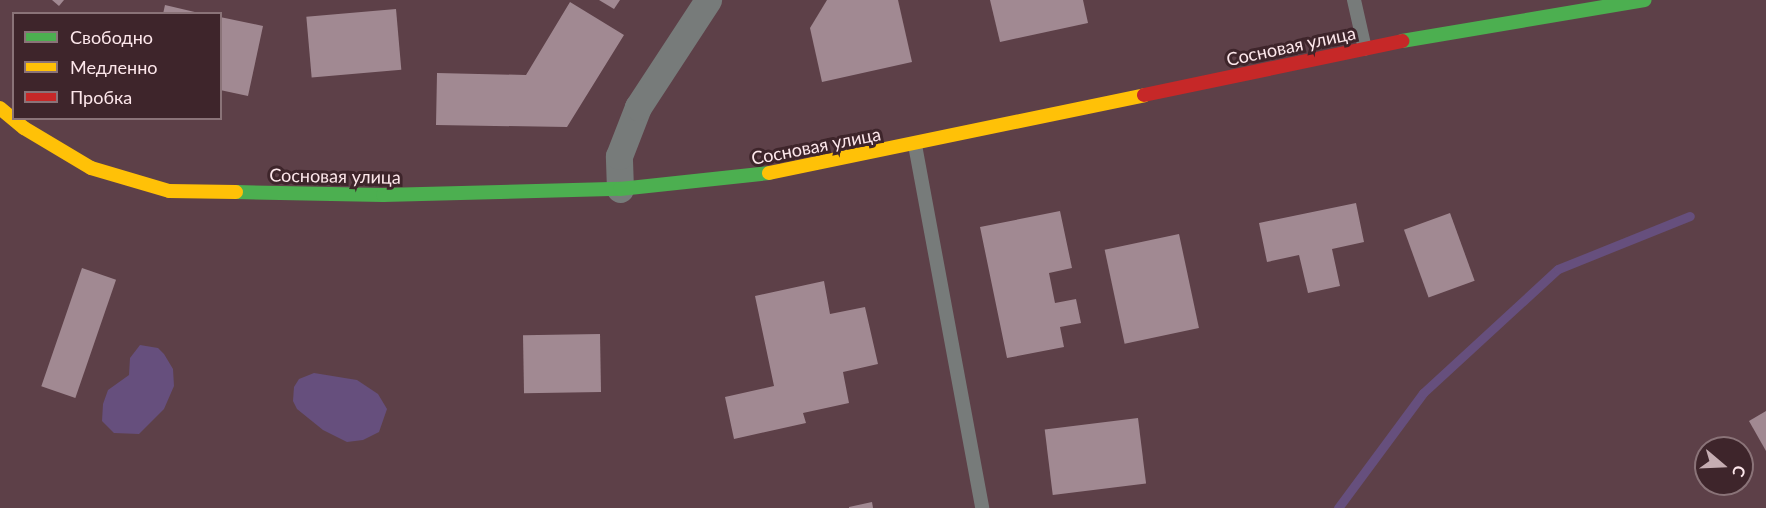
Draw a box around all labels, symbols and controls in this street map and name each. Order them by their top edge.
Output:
legend [12,12,222,120]
street label: Сосновая улица [1224,22,1358,70]
text: Свободно [70,26,153,48]
text: Медленно [70,56,158,78]
text: Пробка [70,86,132,108]
street label: Сосновая улица [749,123,883,169]
street label: Сосновая улица [269,164,401,188]
north arrow [1694,436,1754,496]
text: С [1729,463,1750,479]

